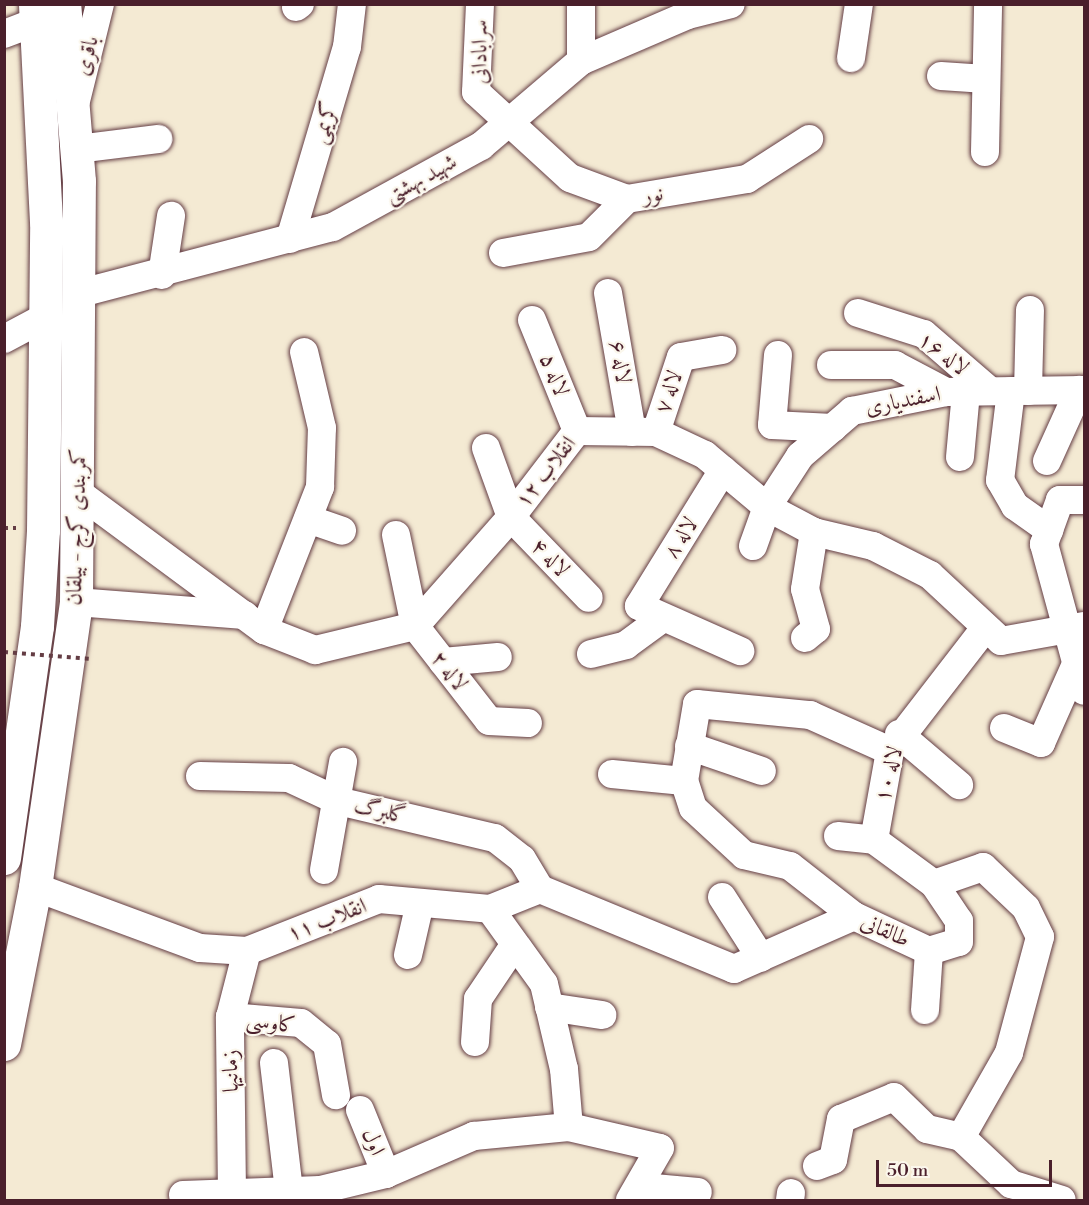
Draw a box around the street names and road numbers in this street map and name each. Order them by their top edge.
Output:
street label: سرابادانی [467,20,493,84]
street label: باقری [69,33,105,79]
street label: کریمی [306,99,344,147]
street label: شهید بهشتی [380,149,462,209]
street label: نور [641,180,665,210]
street label: لاله ۱۶ [913,326,973,382]
street label: لاله ۶ [603,338,637,386]
street label: لاله ۵ [534,350,574,400]
street label: لاله ۷ [649,367,689,417]
street label: اسفندیاری [863,381,943,421]
street label: انقلاب ۱۲ [510,431,582,513]
street label: کمربندی کرج - بیلقان [61,448,93,606]
street label: لاله ۸ [658,513,704,563]
street label: لاله ۴ [525,533,575,583]
street label: لاله ۲ [425,646,473,696]
street label: لاله ۱۰ [869,743,909,805]
street label: گلبرگ [351,792,409,830]
street label: انقلاب ۱۱ [283,893,371,947]
street label: طالقانی [856,909,914,953]
street label: کاوسی [245,1006,297,1040]
street label: زمانیها [217,1049,245,1093]
street label: اول [356,1124,390,1160]

